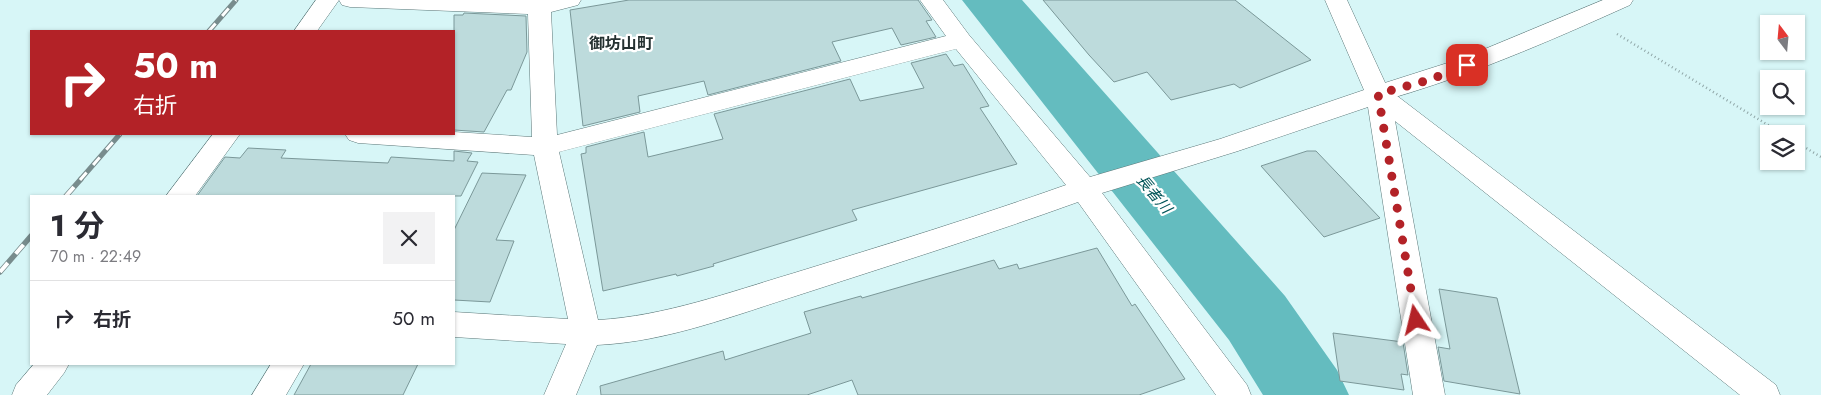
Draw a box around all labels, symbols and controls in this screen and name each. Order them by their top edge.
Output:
north arrow [1760,15,1805,60]
map controls [1760,15,1805,170]
district label: 御坊山町 [589,32,653,55]
text: 50 m [133,41,218,91]
pin [1446,44,1488,86]
icon: right [50,50,115,115]
icon: arrive [1453,51,1481,79]
button: search [1760,70,1805,115]
text: 右折 [133,89,177,121]
button: layers [1760,125,1805,170]
water label: 長者川 [1131,170,1178,220]
text: 1 分 [50,204,104,247]
button: close [383,212,435,264]
text: 70 m · 22:49 [50,245,141,268]
position arrow [1389,293,1441,345]
icon: right [50,304,78,332]
text: 50 m [392,305,435,332]
text: 右折 [93,306,131,333]

